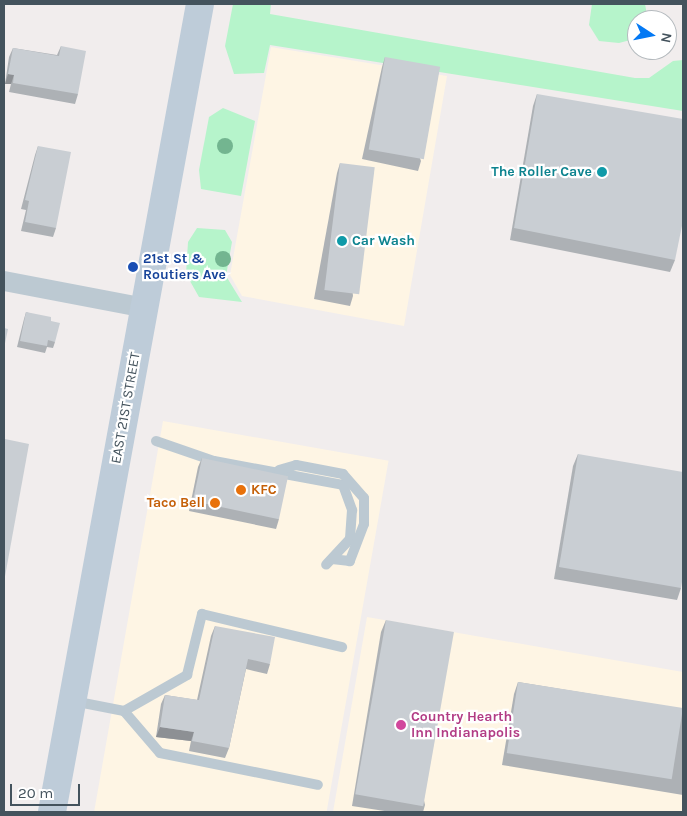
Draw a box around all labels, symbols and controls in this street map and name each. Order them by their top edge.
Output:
north arrow [627,10,677,60]
text: N [657,31,676,44]
place label: The Roller Cave [491,164,592,180]
marker: The Roller Cave [596,166,608,178]
place label: Car Wash [352,233,415,249]
marker: Car Wash [336,235,348,247]
place label: 21st St & Routiers Ave [143,251,226,284]
marker: 21st St & Routiers Ave [127,261,139,273]
street label: EAST 21ST STREET [108,351,144,465]
place label: KFC [251,482,277,498]
marker: KFC [235,484,247,496]
place label: Taco Bell [147,495,205,511]
marker: Taco Bell [209,497,221,509]
place label: Country Hearth Inn Indianapolis [411,709,520,742]
marker: Country Hearth Inn Indianapolis [395,719,407,731]
scale bar [12,774,82,806]
text: 20 m [18,784,53,802]

